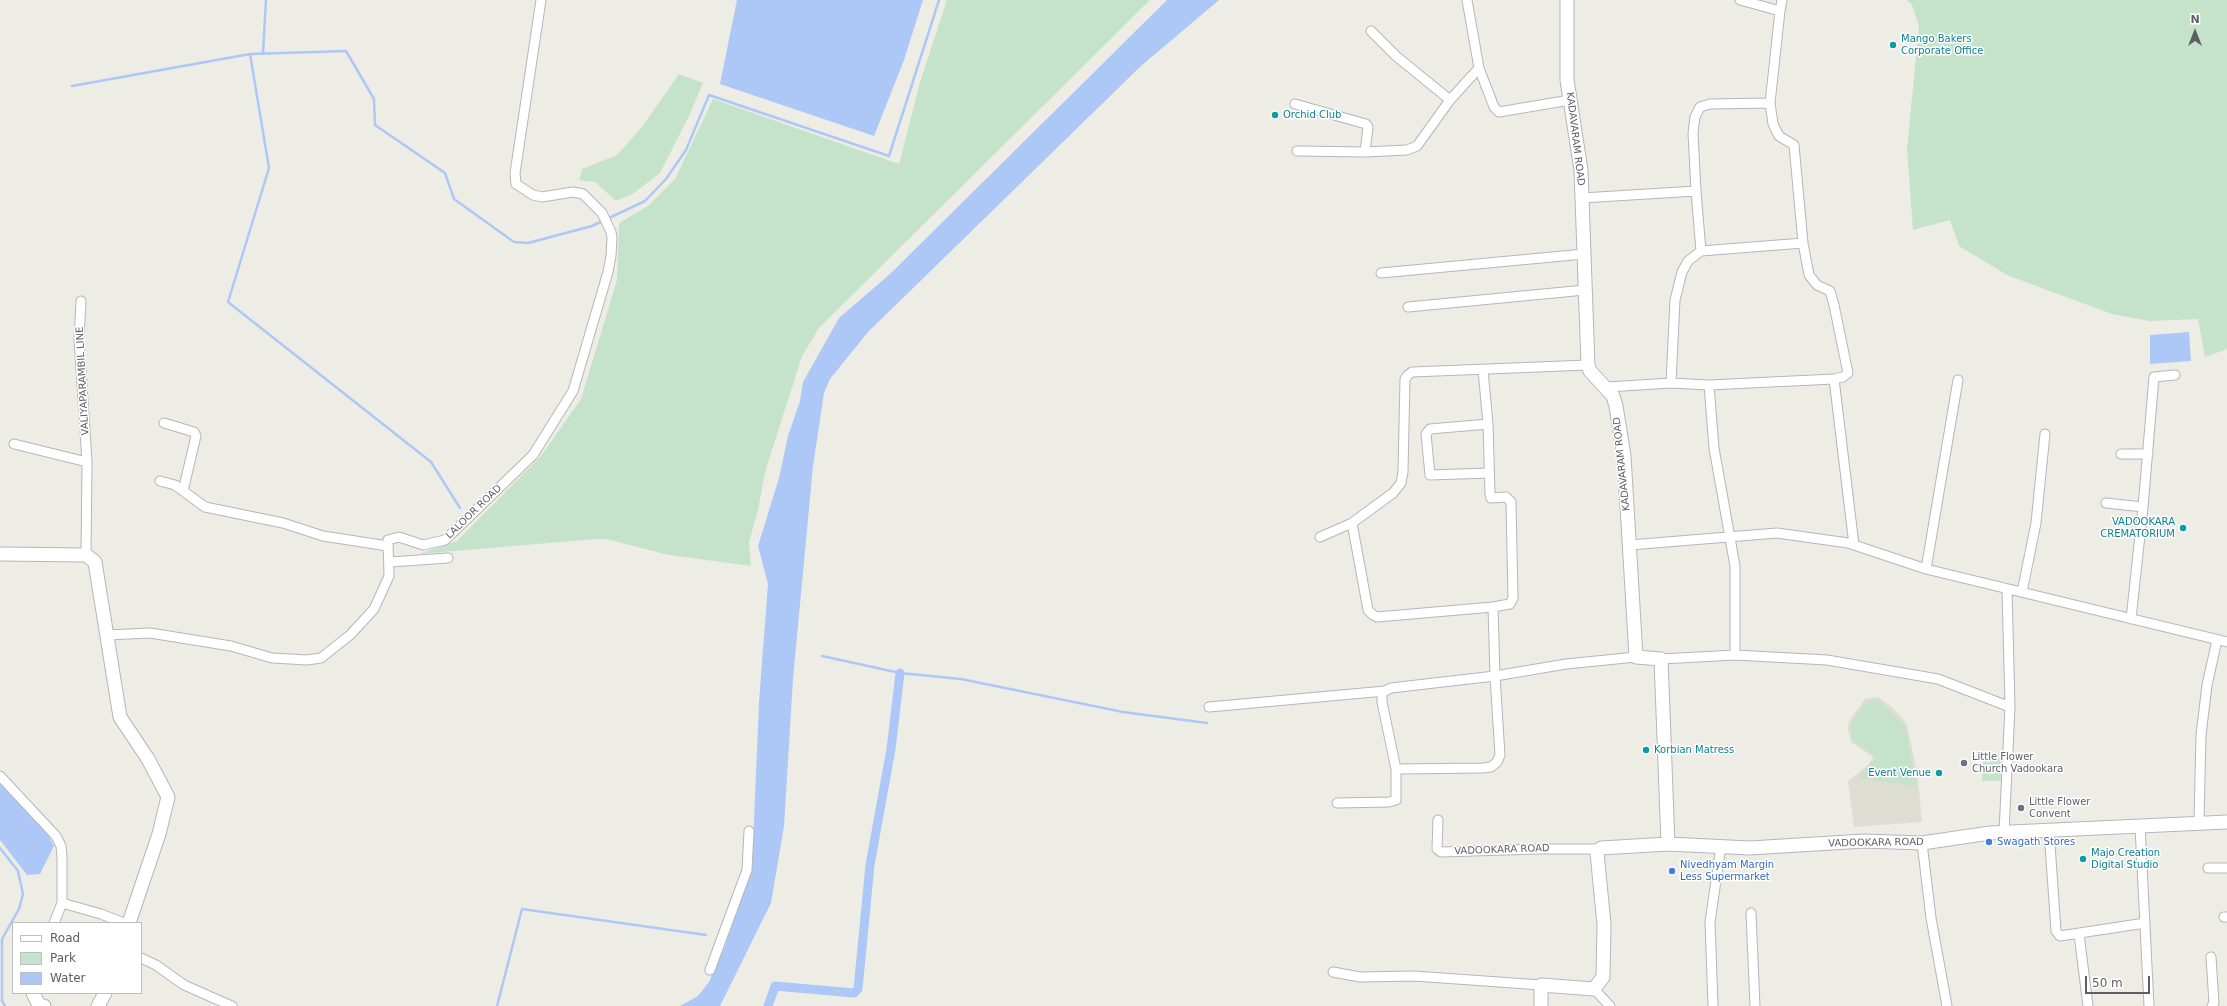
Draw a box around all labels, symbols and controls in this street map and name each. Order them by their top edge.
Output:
north arrow [2175,12,2215,52]
text: N [2190,13,2200,26]
place label: Mango Bakers Corporate Office [1901,33,1983,56]
marker: Mango Bakers Corporate Office [1888,40,1898,50]
street label: KADAVARAM ROAD [1563,91,1587,187]
place label: Orchid Club [1283,109,1341,121]
marker: Orchid Club [1270,110,1280,120]
street label: VALIYAPARAMBIL LINE [74,326,92,436]
street label: KADAVARAM ROAD [1611,416,1633,512]
street label: LALOOR ROAD [444,482,504,542]
place label: VADOOKARA CREMATORIUM [2100,516,2175,540]
marker: VADOOKARA CREMATORIUM [2178,523,2188,533]
place label: Korbian Matress [1654,744,1734,756]
marker: Korbian Matress [1641,745,1651,755]
place label: Little Flower Church Vadookara [1972,751,2063,774]
marker: Little Flower Church Vadookara [1959,758,1969,768]
place label: Event Venue [1868,767,1931,779]
marker: Event Venue [1934,768,1944,778]
place label: Little Flower Convent [2029,796,2090,820]
marker: Little Flower Convent [2016,803,2026,813]
street label: VADOOKARA ROAD [1828,836,1924,850]
place label: Swagath Stores [1997,836,2075,848]
marker: Swagath Stores [1984,837,1994,847]
street label: VADOOKARA ROAD [1454,842,1550,858]
place label: Majo Creation Digital Studio [2091,847,2160,870]
marker: Majo Creation Digital Studio [2078,854,2088,864]
place label: Nivedhyam Margin Less Supermarket [1680,859,1774,882]
marker: Nivedhyam Margin Less Supermarket [1667,866,1677,876]
legend [12,922,142,994]
text: Road [50,931,80,945]
text: Park [50,951,76,965]
scale bar [2087,968,2152,994]
text: Water [50,971,85,985]
text: 50 m [2092,976,2123,990]

